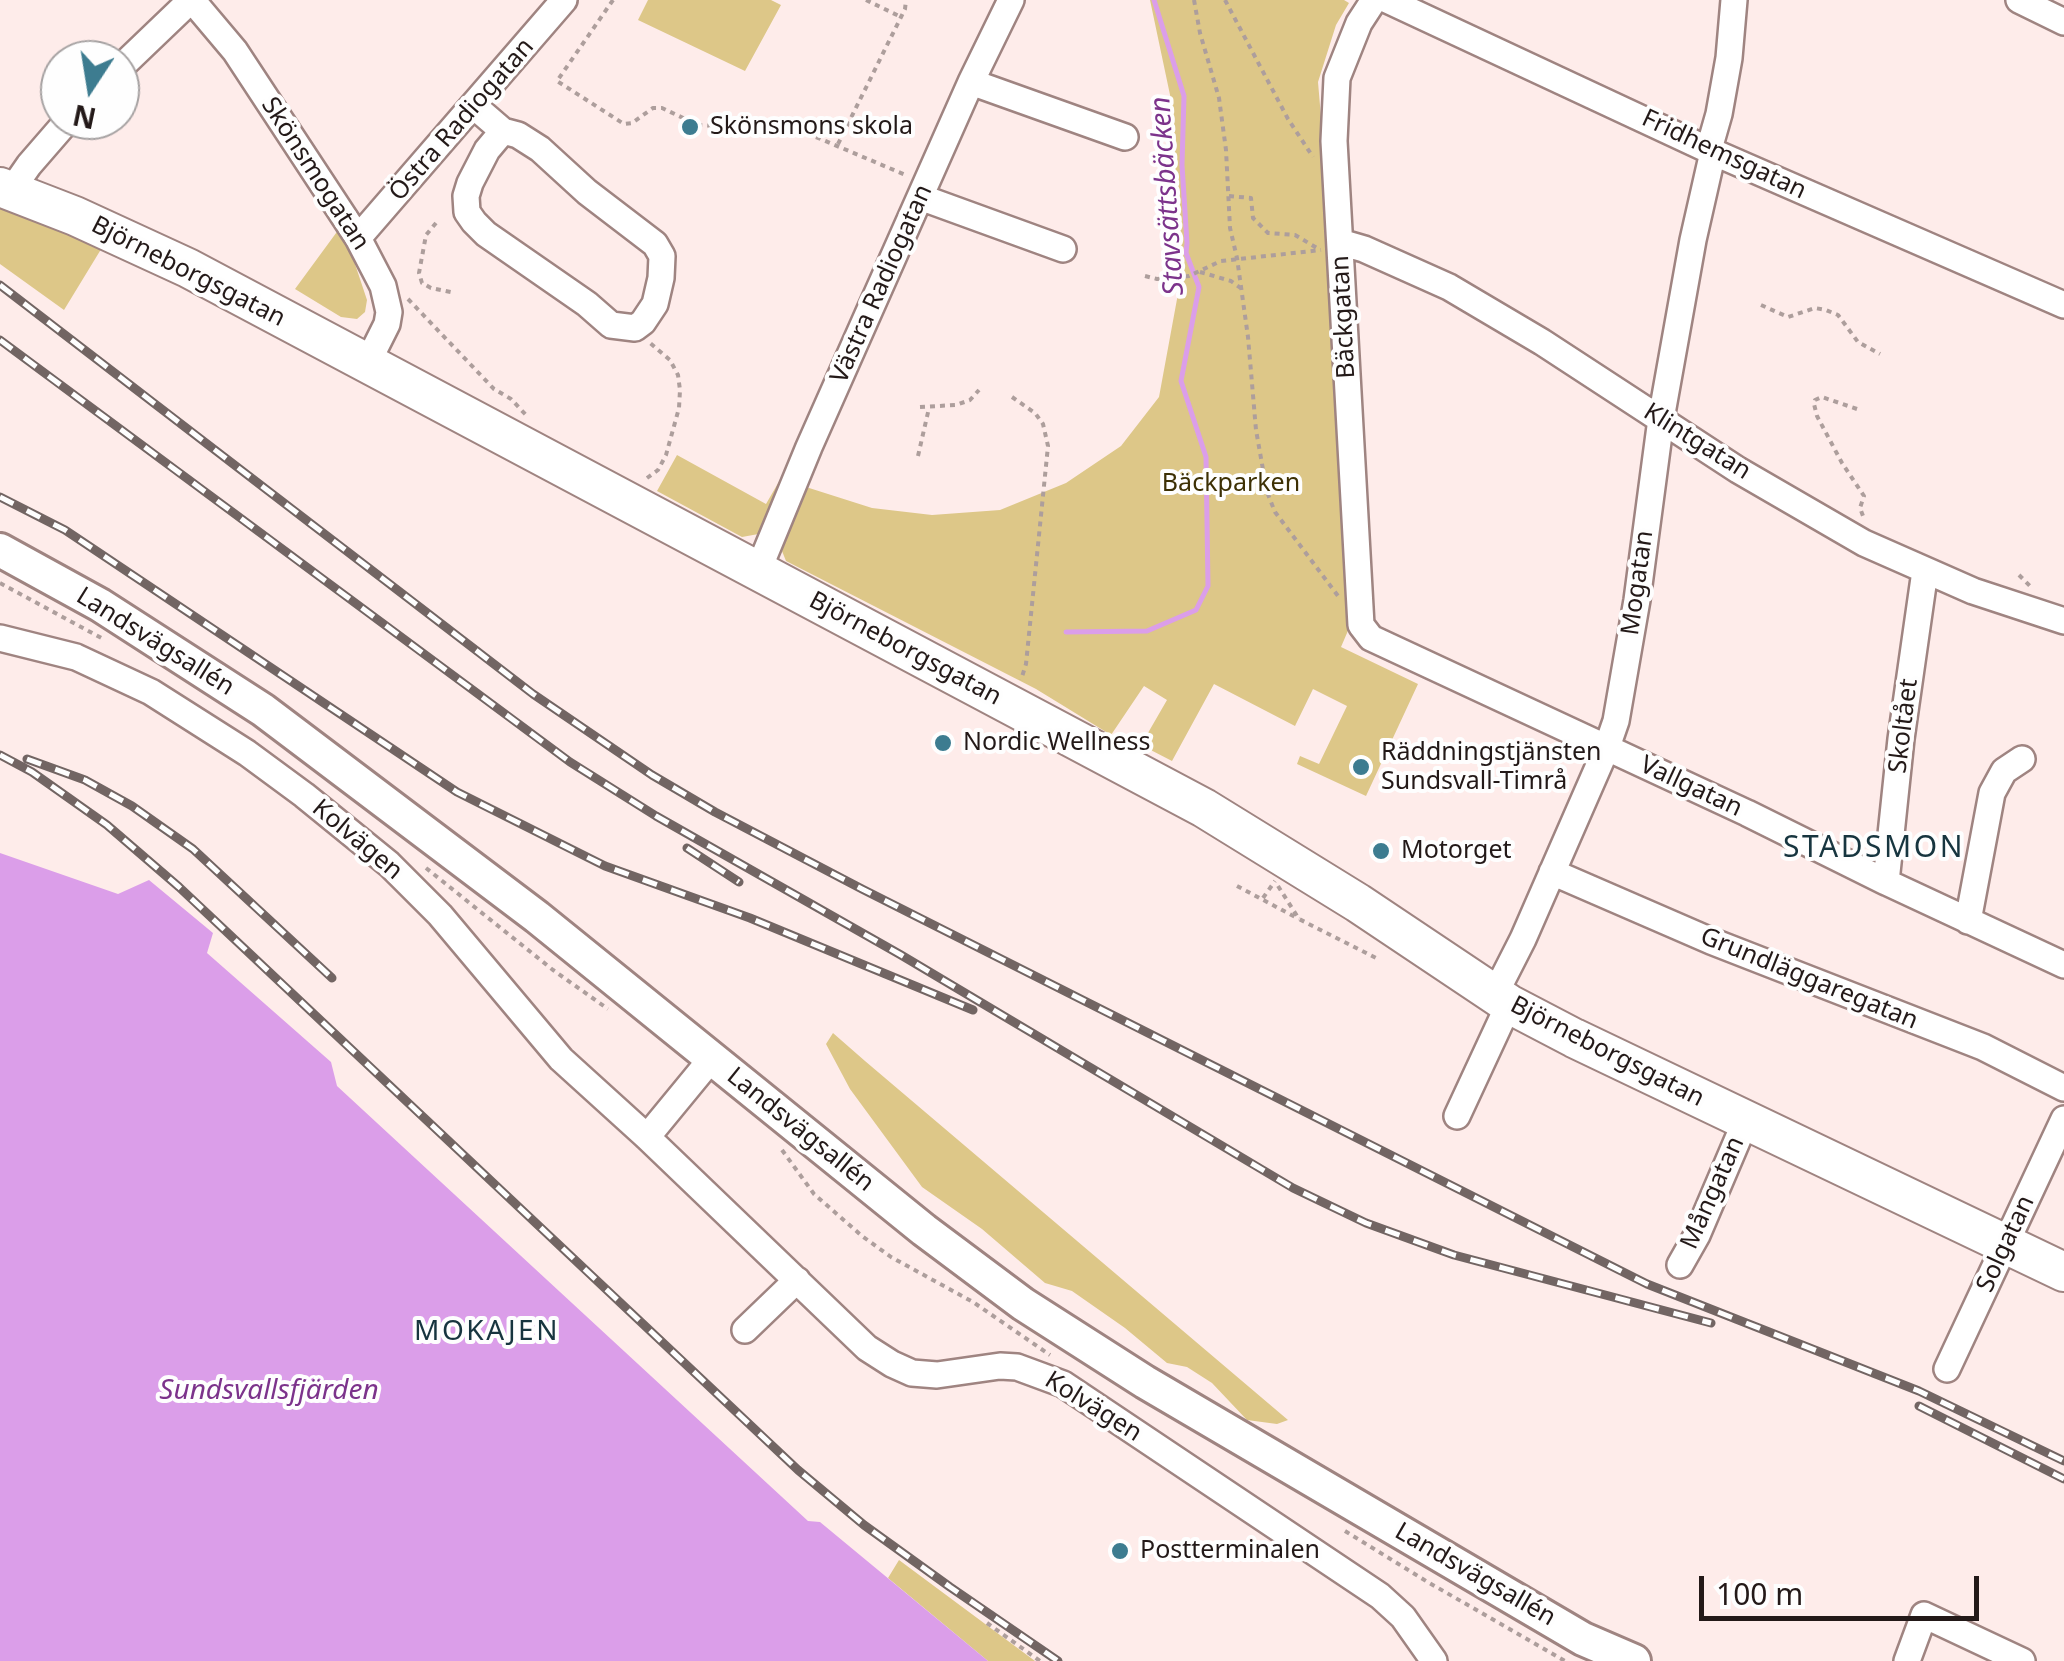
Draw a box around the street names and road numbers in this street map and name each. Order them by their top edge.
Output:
street label: Östra Radiogatan [383,33,541,207]
street label: Skönsmogatan [254,92,376,256]
street label: Fridhemsgatan [1637,104,1811,206]
street label: Västra Radiogatan [825,180,939,388]
street label: Björneborgsgatan [86,210,290,334]
street label: Bäckgatan [1326,255,1362,379]
street label: Klintgatan [1638,397,1756,487]
street label: Mogatan [1616,529,1660,637]
street label: Landsvägsallén [71,581,239,703]
street label: Björneborgsgatan [804,586,1006,712]
street label: Skoltået [1883,677,1925,775]
street label: Vallgatan [1635,750,1747,824]
street label: Kolvägen [306,794,408,886]
street label: Grundläggaregatan [1696,922,1922,1036]
street label: Björneborgsgatan [1505,990,1709,1114]
street label: Landsvägsallén [720,1062,880,1198]
street label: Mångatan [1675,1132,1751,1254]
street label: Solgatan [1971,1191,2041,1297]
street label: Kolvägen [1039,1365,1147,1449]
street label: Landsvägsallén [1389,1517,1561,1633]

